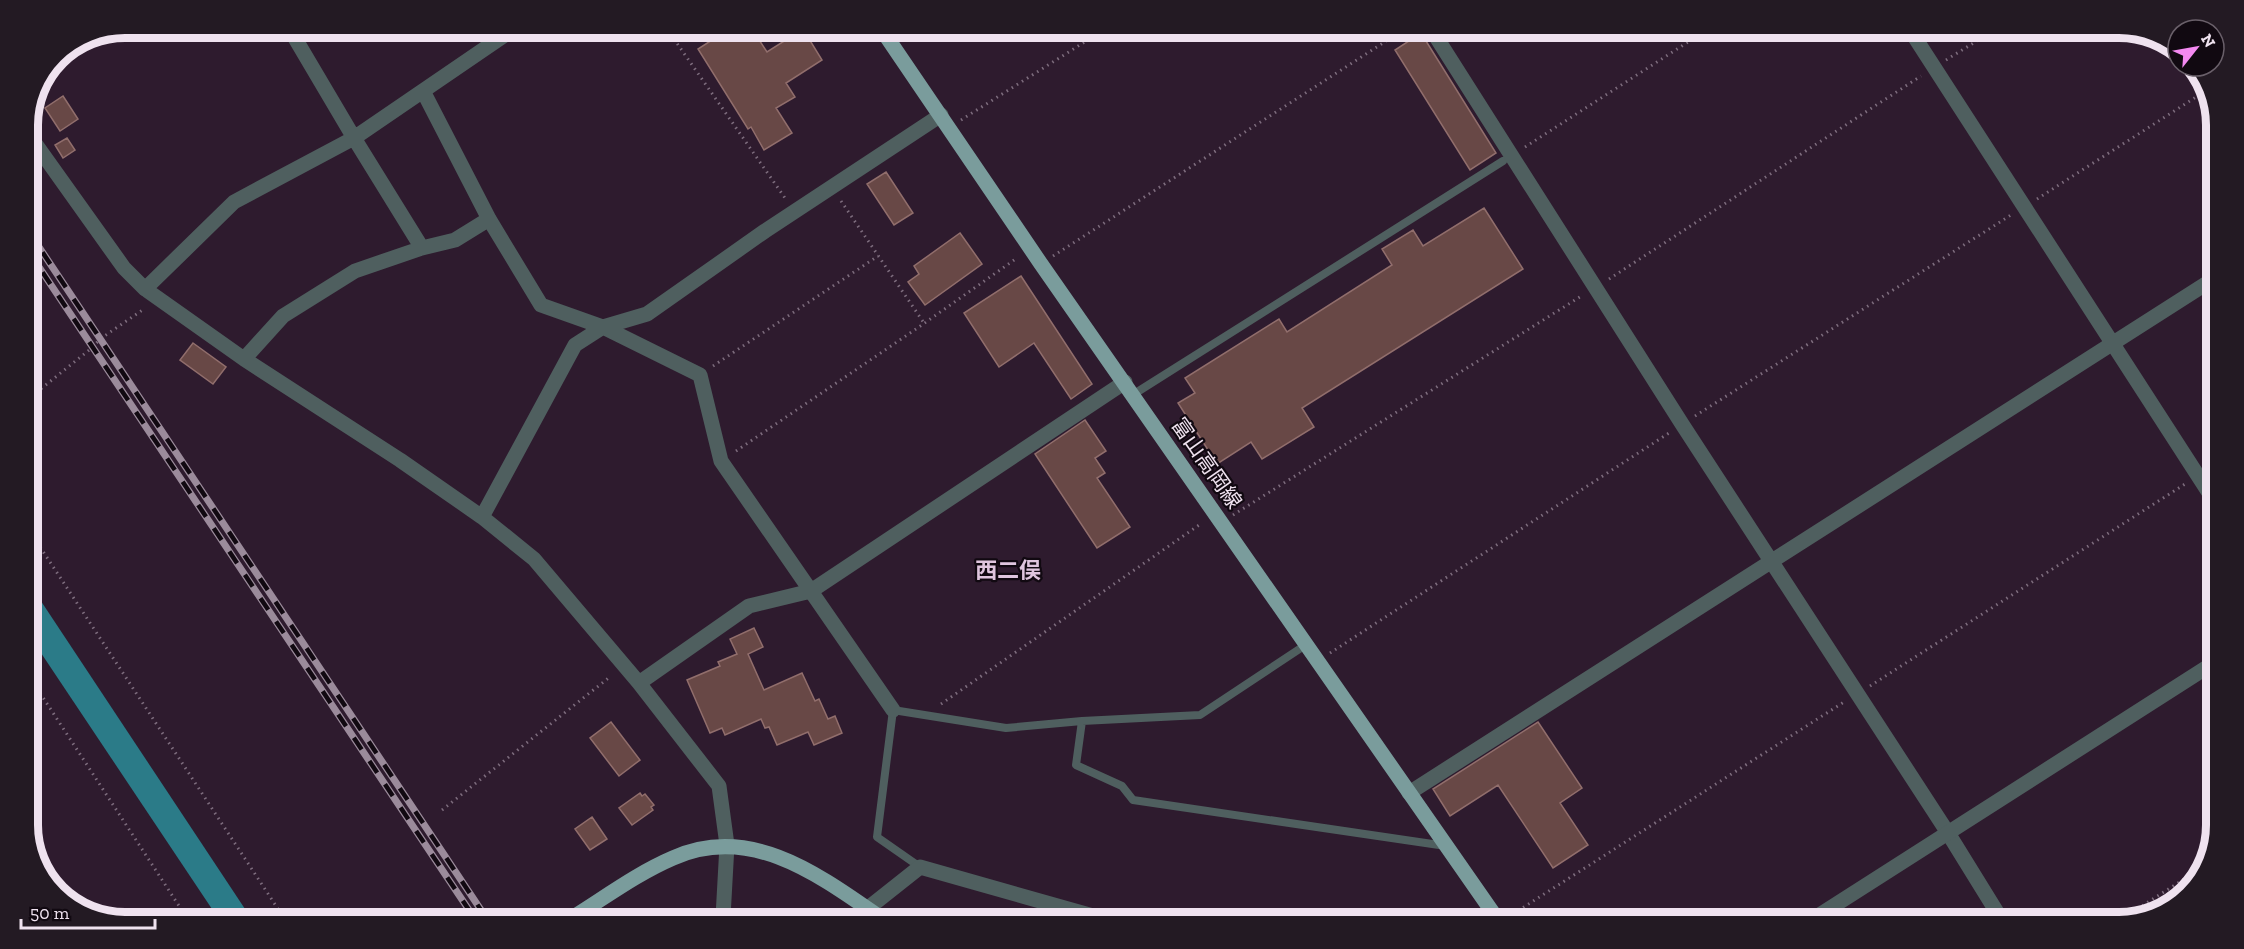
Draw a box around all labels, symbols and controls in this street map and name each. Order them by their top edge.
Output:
north arrow [2166,18,2226,78]
text: N [2197,30,2220,51]
street label: 富山高岡線 [1167,413,1247,513]
district label: 西二俣 [975,557,1041,584]
scale bar [21,892,154,930]
text: 50 m [30,902,70,924]

